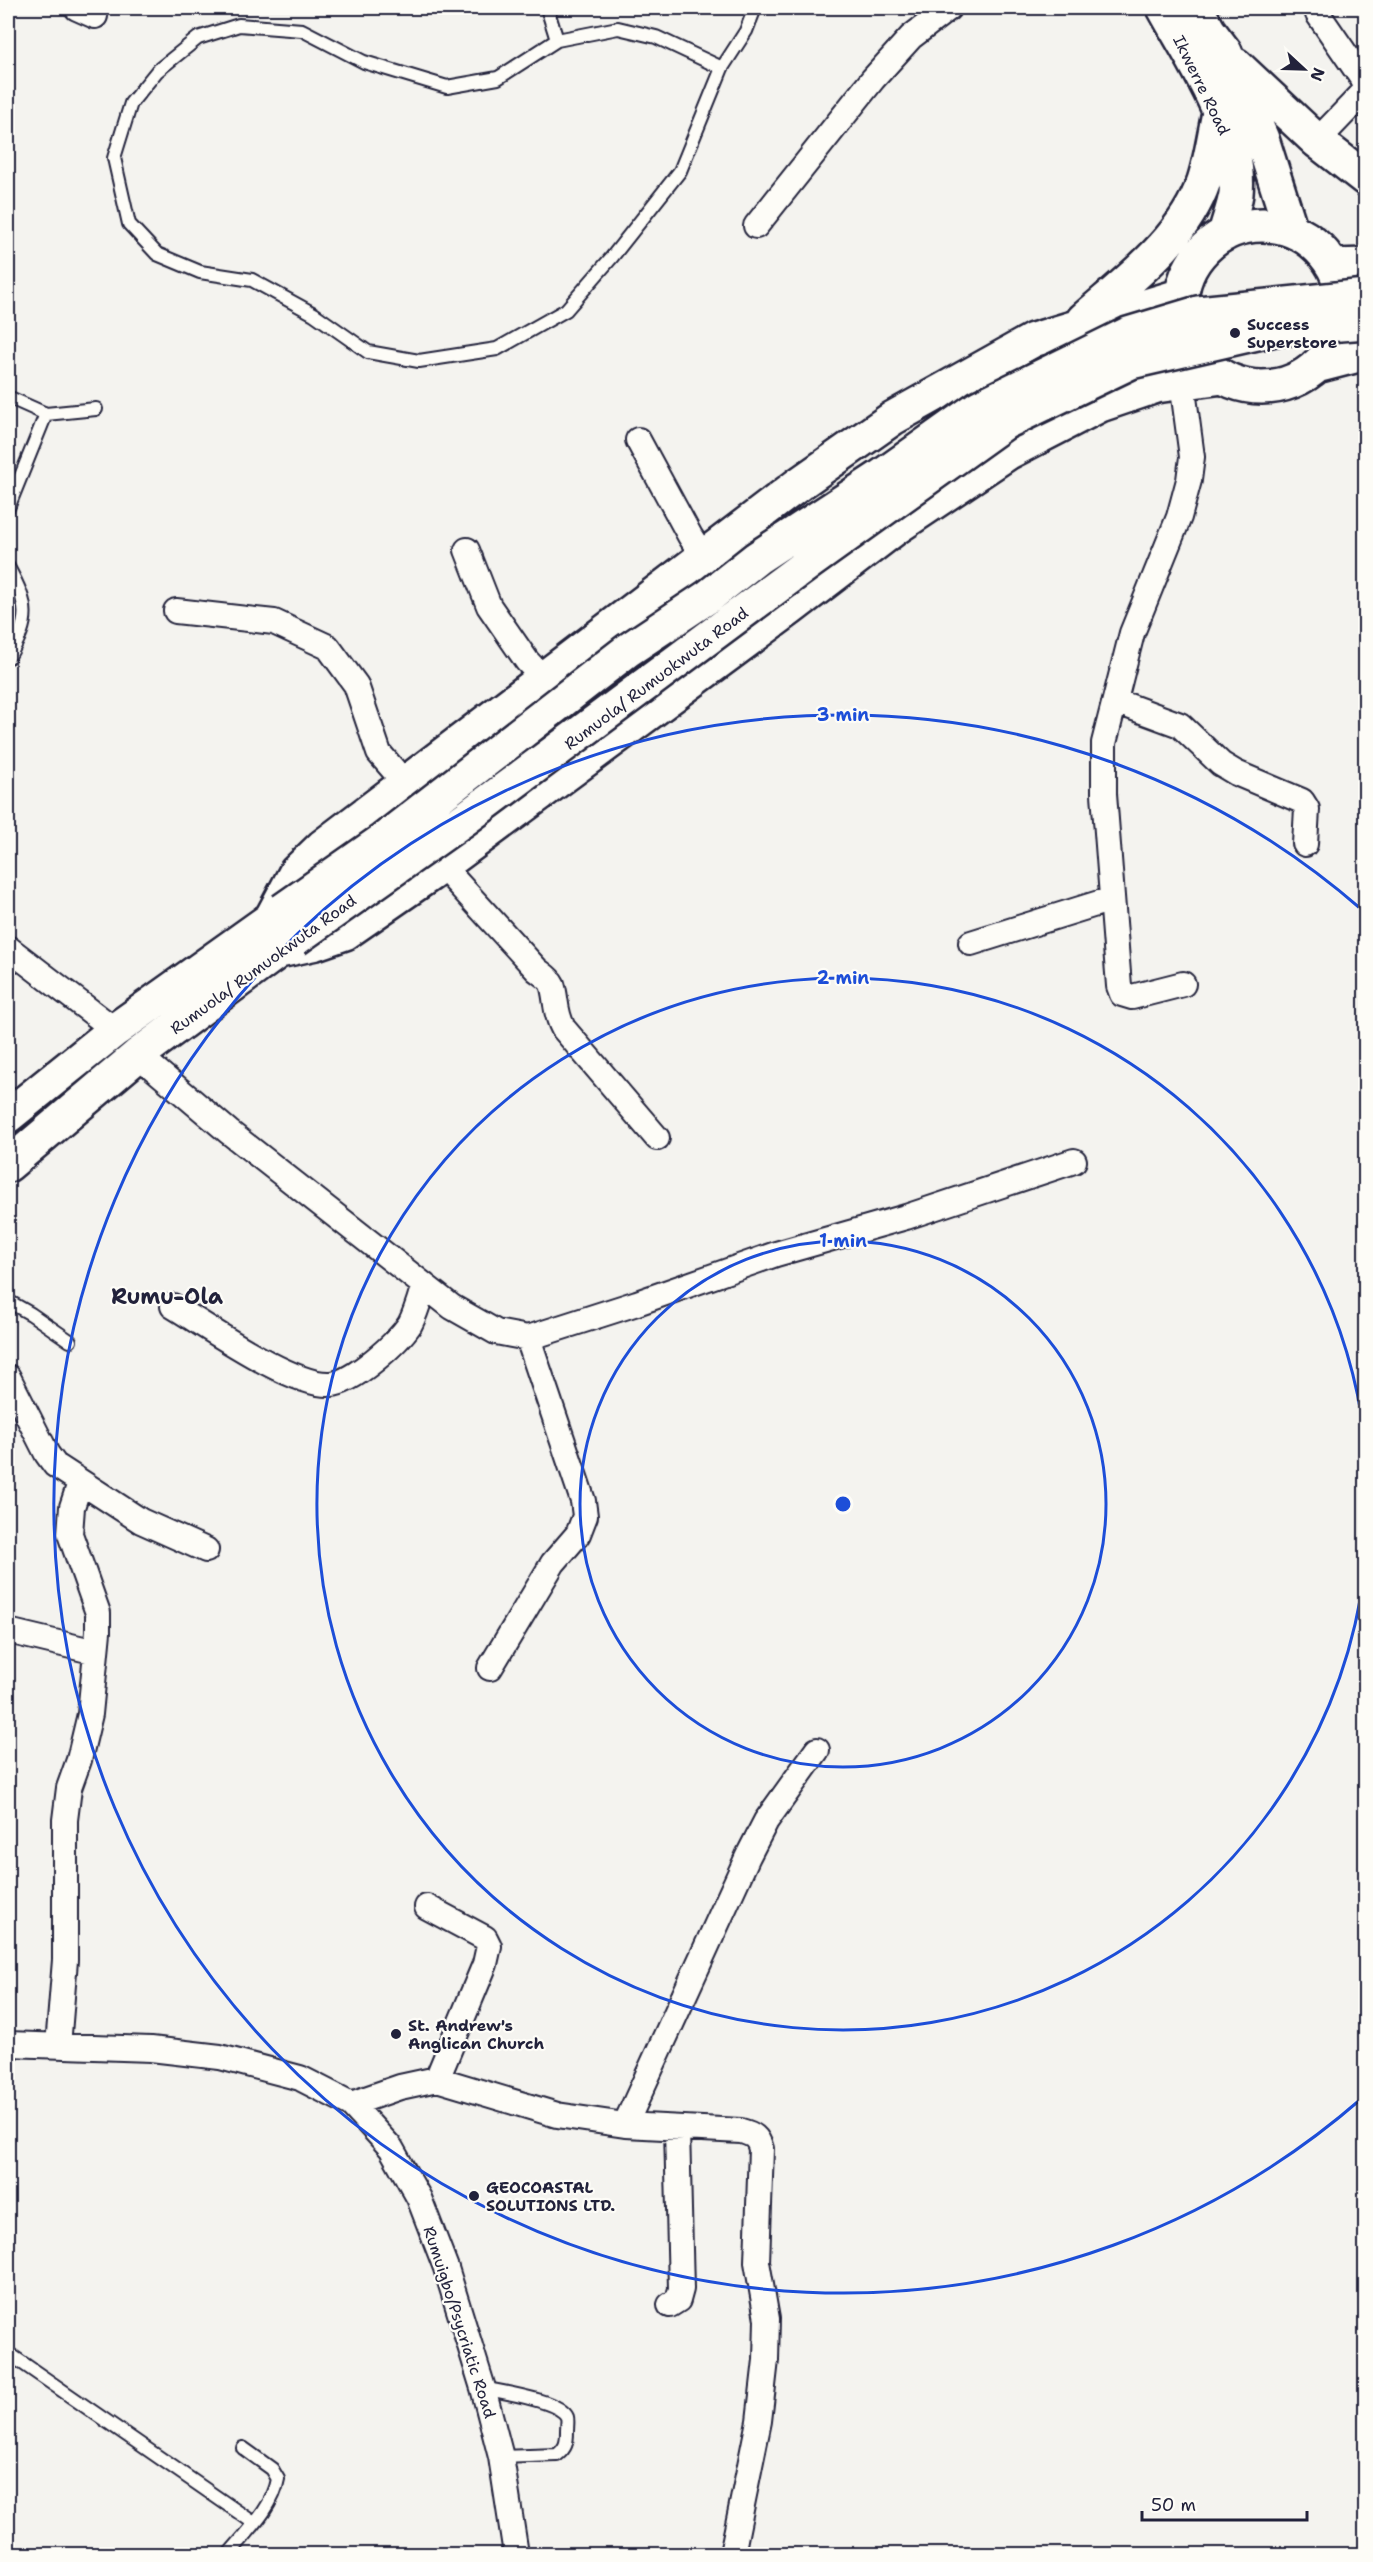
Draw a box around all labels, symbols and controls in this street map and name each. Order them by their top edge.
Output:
street label: Ikwerre Road [1168,32,1235,139]
north arrow [1274,39,1334,99]
text: N [1305,65,1330,84]
place label: Success Superstore [1247,314,1338,353]
marker: Success Superstore [1228,326,1242,340]
street label: Rumuola/ Rumuokwuta Road [560,602,752,754]
text: 3 min [817,703,869,727]
street label: Rumuola/ Rumuokwuta Road [166,890,360,1039]
text: 2 min [817,966,869,990]
text: 1 min [819,1229,867,1253]
district label: Rumu-Ola [111,1282,223,1311]
centre of rings [833,1494,853,1514]
place label: St. Andrew's Anglican Church [408,2015,544,2054]
marker: St. Andrew's Anglican Church [389,2027,403,2041]
place label: GEOCOASTAL SOLUTIONS LTD. [486,2177,615,2216]
marker: GEOCOASTAL SOLUTIONS LTD. [467,2189,481,2203]
street label: Rumuigbo/Psycriatic Road [419,2223,501,2421]
scale bar [1142,2484,1307,2522]
text: 50 m [1151,2493,1196,2517]

